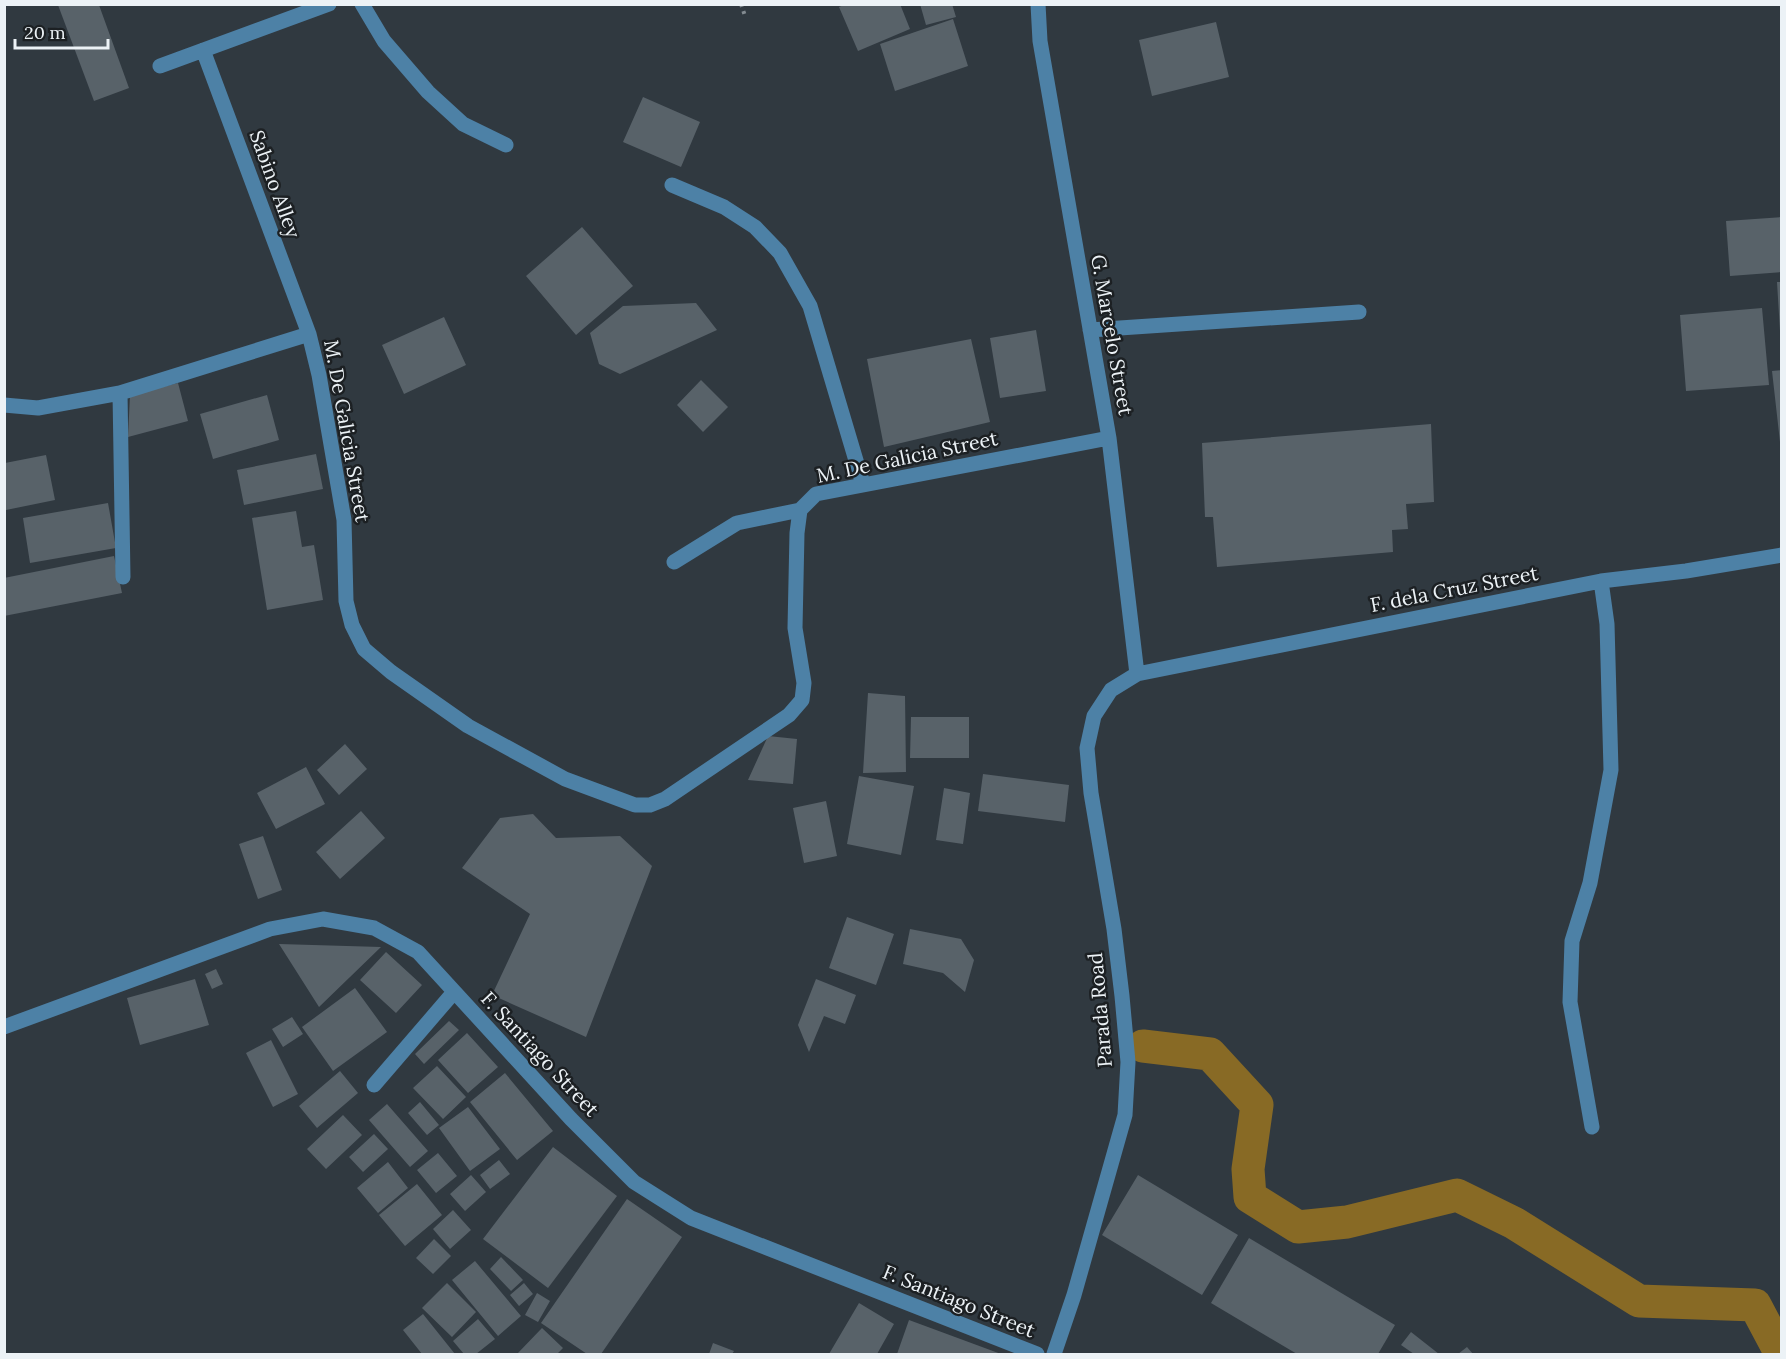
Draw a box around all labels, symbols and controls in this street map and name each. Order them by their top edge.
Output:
scale bar [15,12,108,50]
text: 20 m [24,21,66,44]
street label: Sabino Alley [244,127,307,241]
street label: G. Marcelo Street [1086,253,1139,418]
street label: M. De Galicia Street [319,338,376,524]
street label: M. De Galicia Street [814,425,1000,488]
street label: F. dela Cruz Street [1368,560,1540,617]
street label: Parada Road [1082,952,1117,1068]
street label: F. Santiago Street [476,986,605,1122]
street label: F. Santiago Street [879,1259,1039,1343]

